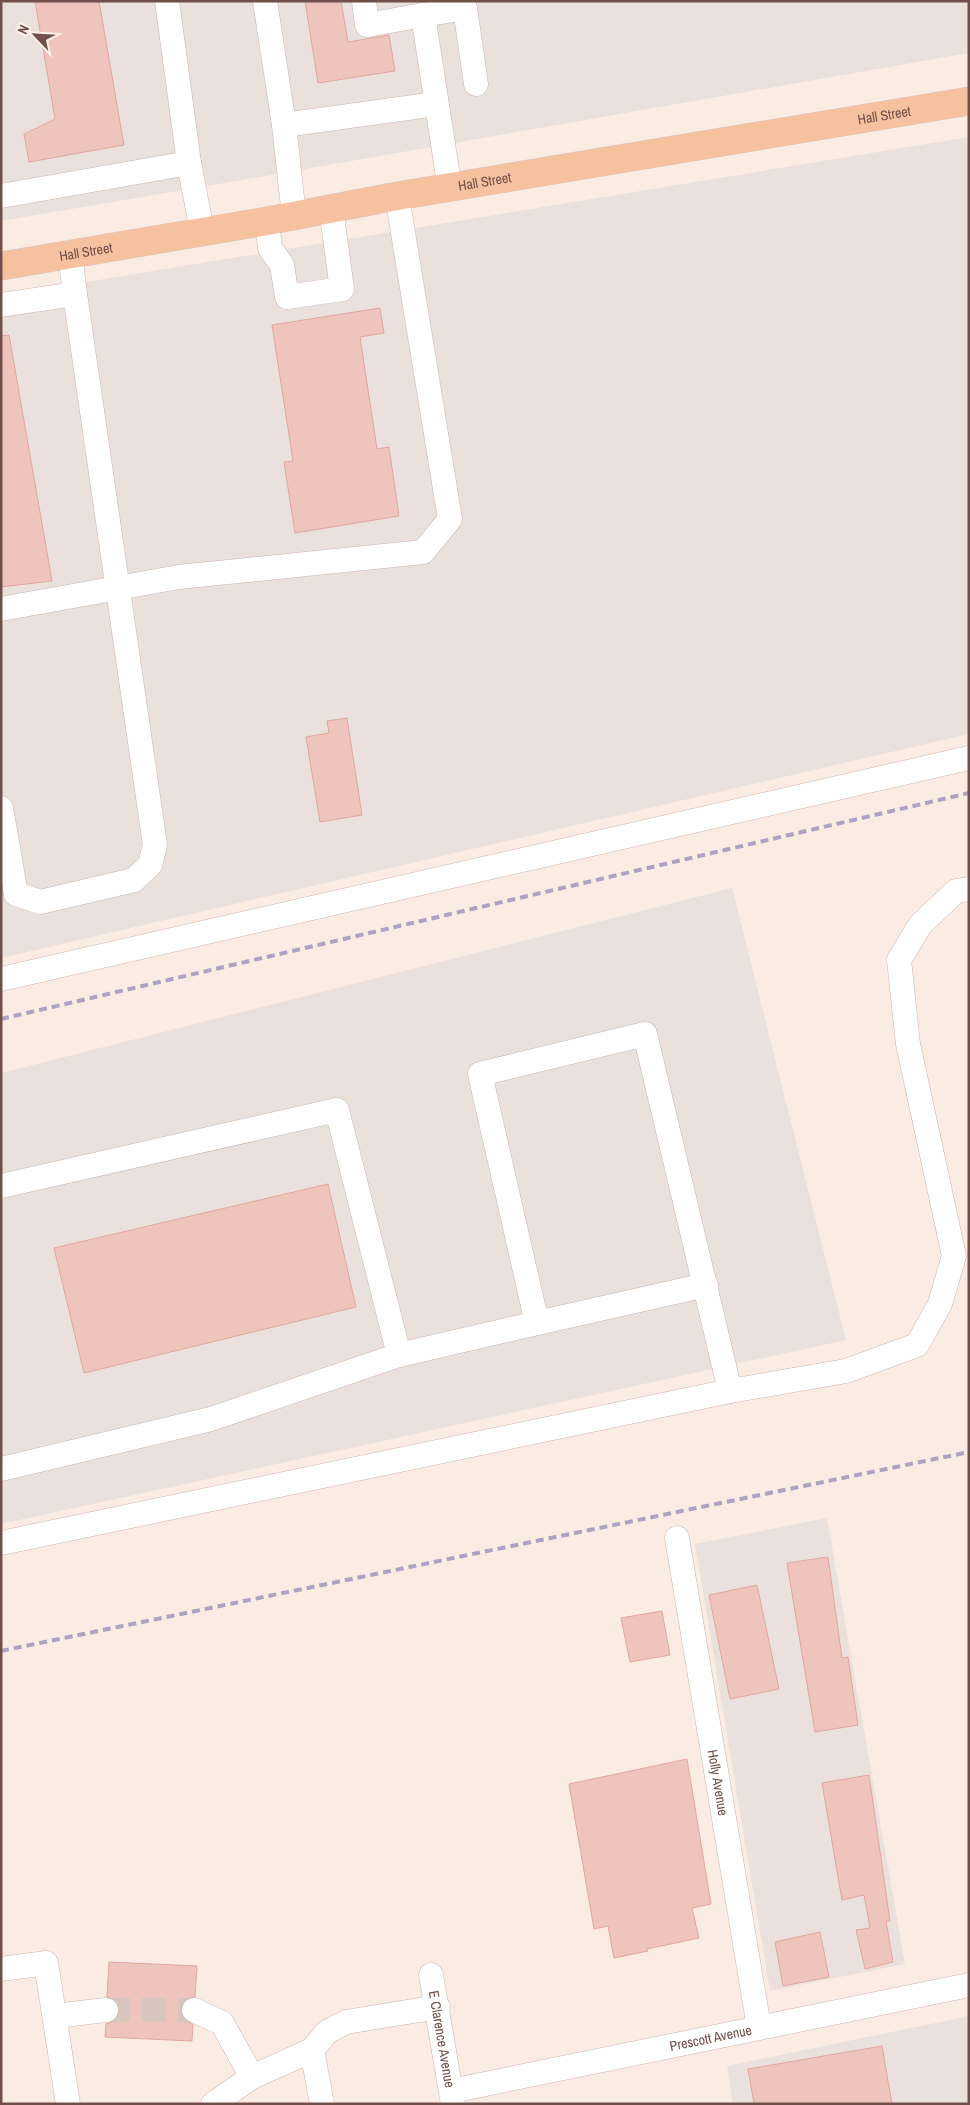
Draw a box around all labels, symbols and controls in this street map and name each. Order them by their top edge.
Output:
north arrow [10,10,60,60]
text: N [13,22,33,37]
street label: Hall Street [856,102,912,128]
street label: Hall Street [457,168,513,195]
street label: Hall Street [58,238,114,265]
street label: Holly Avenue [704,1748,732,1817]
street label: E Clarence Avenue [425,1989,459,2089]
street label: Prescott Avenue [668,2021,753,2055]

